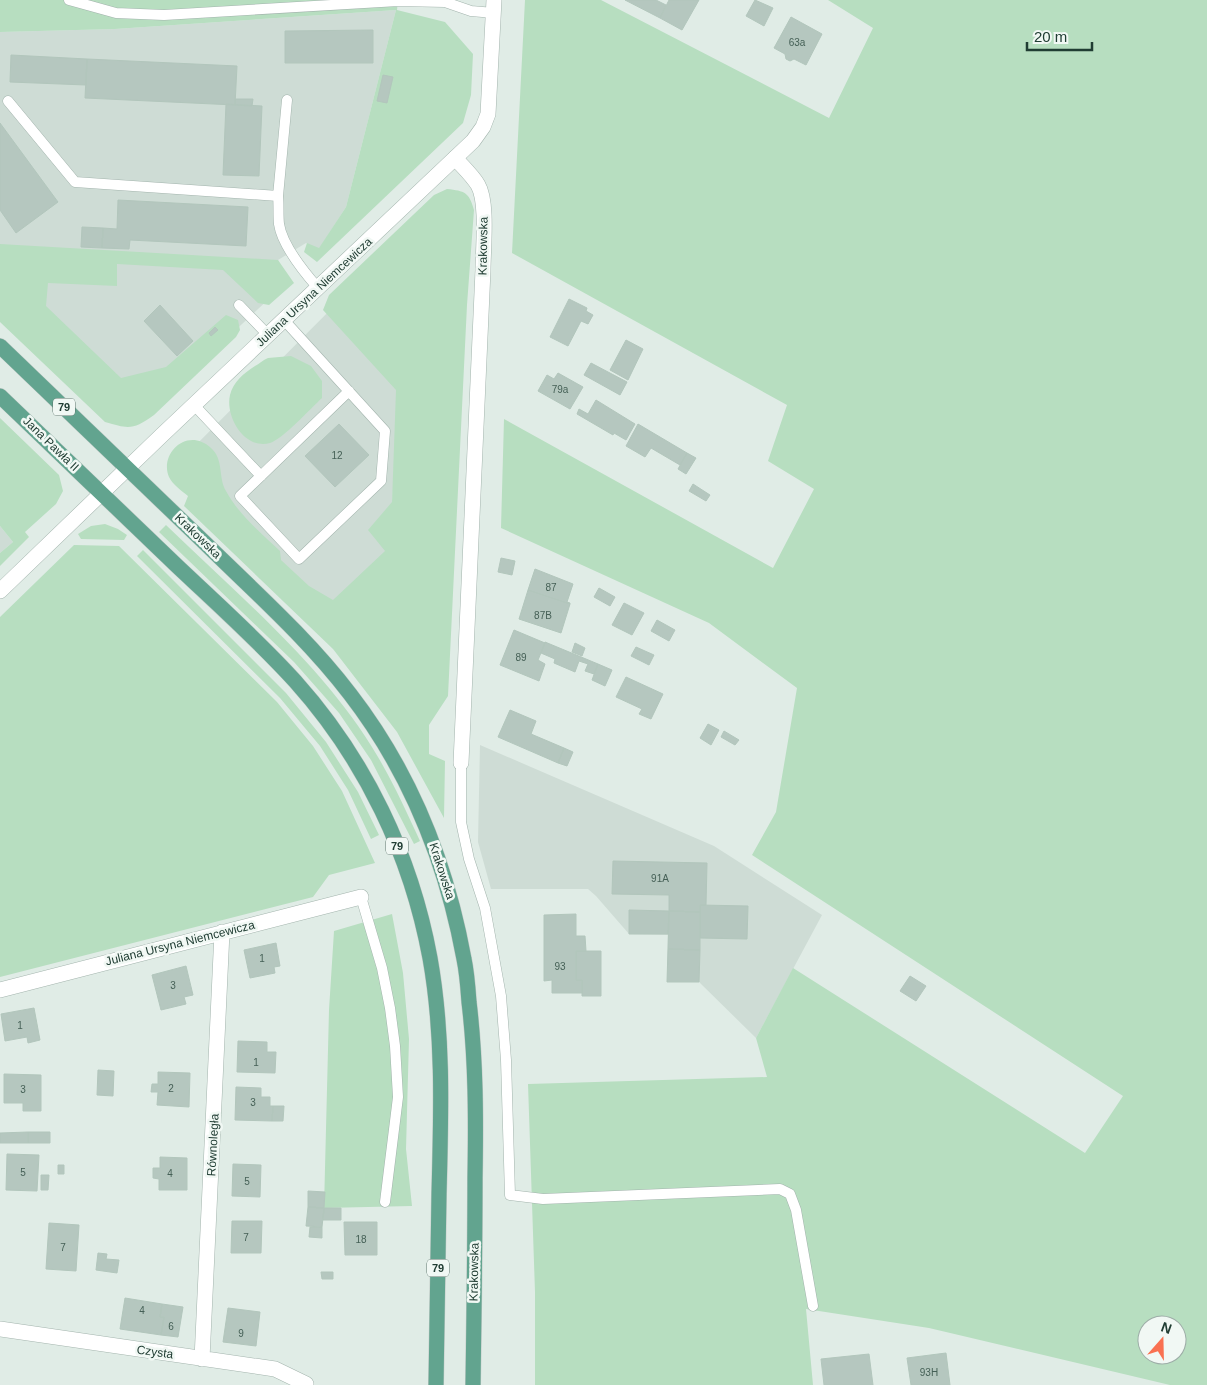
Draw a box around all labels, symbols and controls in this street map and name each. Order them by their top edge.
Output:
scale bar [1027,20,1092,52]
text: 20 m [1034,28,1067,45]
house number: 63a [789,37,806,48]
street label: Krakowska [475,216,491,275]
street label: Juliana Ursyna Niemcewicza [253,234,375,349]
house number: 79a [552,384,569,395]
road number: 79 [53,398,75,416]
street label: Jana Pawła II [20,414,82,474]
house number: 12 [331,450,343,461]
street label: Krakowska [172,511,224,562]
house number: 87 [545,582,557,593]
house number: 87B [534,610,552,621]
house number: 89 [515,652,527,663]
road number: 79 [386,838,408,854]
street label: Krakowska [426,841,458,901]
house number: 91A [651,873,669,884]
street label: Juliana Ursyna Niemcewicza [104,918,256,968]
house number: 1 [259,953,265,964]
house number: 93 [554,961,566,972]
house number: 3 [170,980,176,991]
house number: 1 [17,1020,23,1031]
house number: 1 [253,1057,259,1068]
house number: 2 [168,1083,174,1094]
house number: 3 [20,1084,26,1095]
house number: 3 [250,1097,256,1108]
street label: Równoległa [204,1113,222,1177]
house number: 5 [20,1167,26,1178]
house number: 4 [167,1168,173,1179]
house number: 5 [244,1176,250,1187]
house number: 7 [243,1232,249,1243]
house number: 18 [355,1234,367,1245]
house number: 7 [60,1242,66,1253]
street label: Krakowska [466,1242,482,1301]
road number: 79 [427,1260,449,1276]
house number: 4 [139,1305,145,1316]
north arrow [1137,1315,1187,1365]
text: N [1159,1319,1174,1337]
house number: 6 [168,1321,174,1332]
house number: 9 [238,1328,244,1339]
street label: Czysta [136,1343,174,1362]
house number: 93H [920,1367,938,1378]

